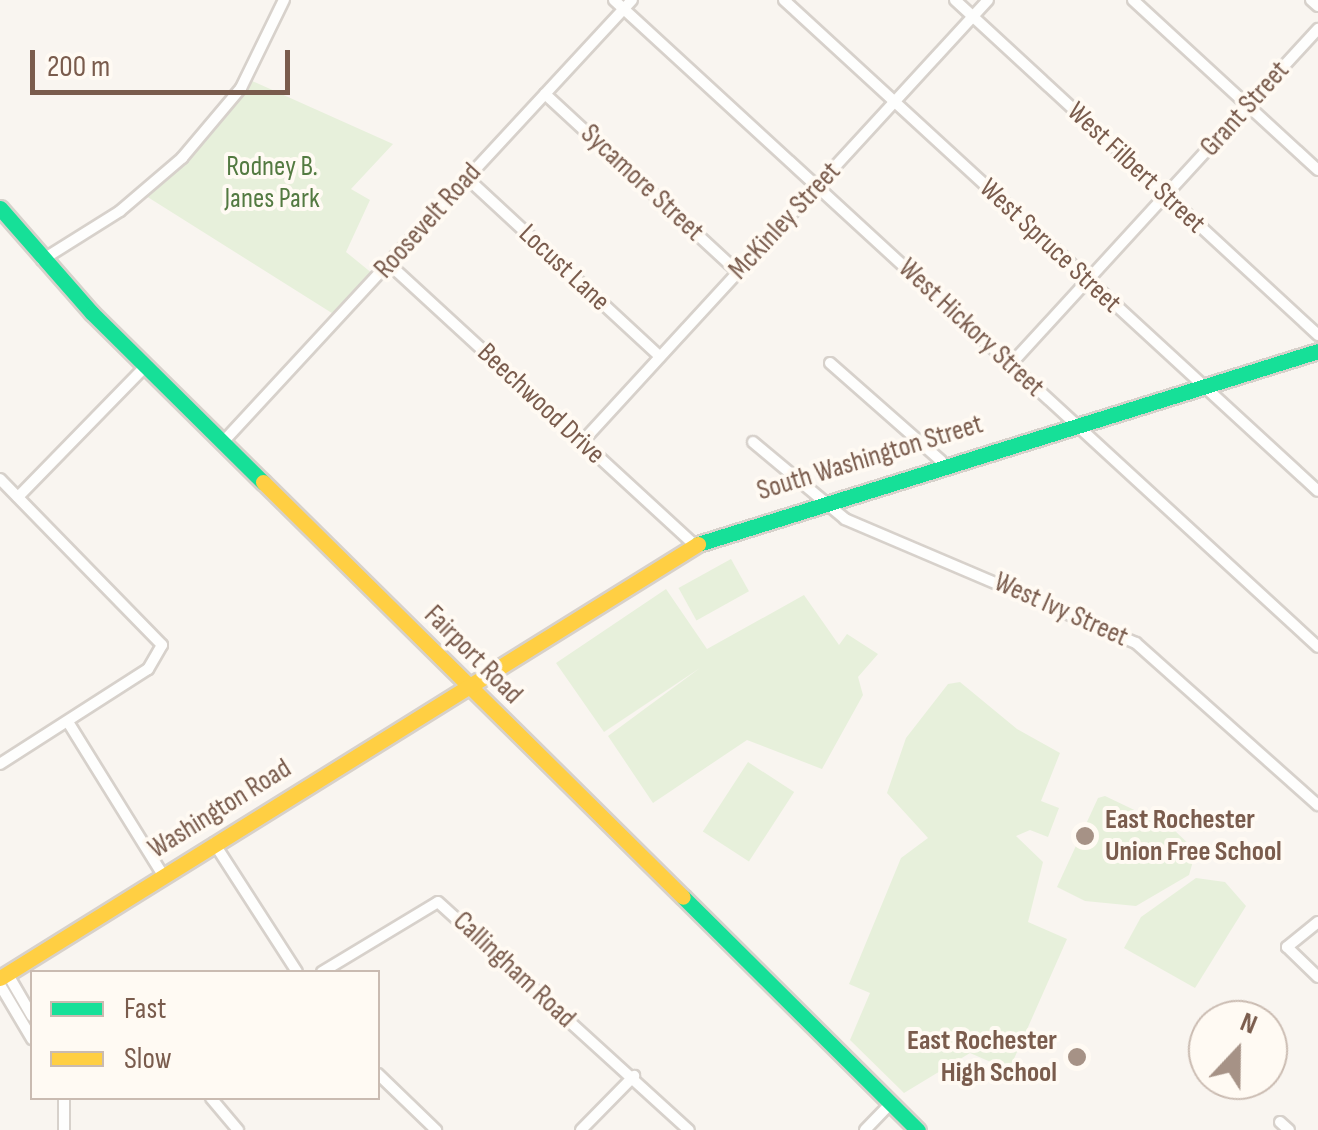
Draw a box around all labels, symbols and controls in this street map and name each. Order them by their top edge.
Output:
scale bar [35,30,295,92]
text: 200 m [47,49,110,85]
street label: Grant Street [1193,54,1297,164]
street label: West Filbert Street [1060,95,1212,241]
street label: Sycamore Street [573,117,711,249]
park label: Rodney B. Janes Park [224,150,320,216]
street label: McKinley Street [722,155,848,287]
street label: Roosevelt Road [367,156,489,286]
street label: West Spruce Street [972,172,1128,320]
street label: Locust Lane [512,218,616,318]
street label: West Hickory Street [891,252,1051,404]
street label: Beechwood Drive [470,336,612,472]
street label: South Washington Street [753,408,987,508]
street label: West Ivy Street [989,566,1133,654]
street label: Fairport Road [417,599,529,711]
street label: Washington Road [143,752,297,866]
place label: East Rochester Union Free School [1105,803,1282,869]
marker: East Rochester Union Free School [1074,825,1096,847]
street label: Callingham Road [446,905,582,1035]
legend [30,970,380,1100]
text: Fast [124,991,166,1027]
north arrow [1188,1000,1288,1100]
text: N [1236,1005,1262,1042]
place label: East Rochester High School [907,1024,1057,1090]
text: Slow [124,1041,172,1077]
marker: East Rochester High School [1066,1046,1088,1068]

